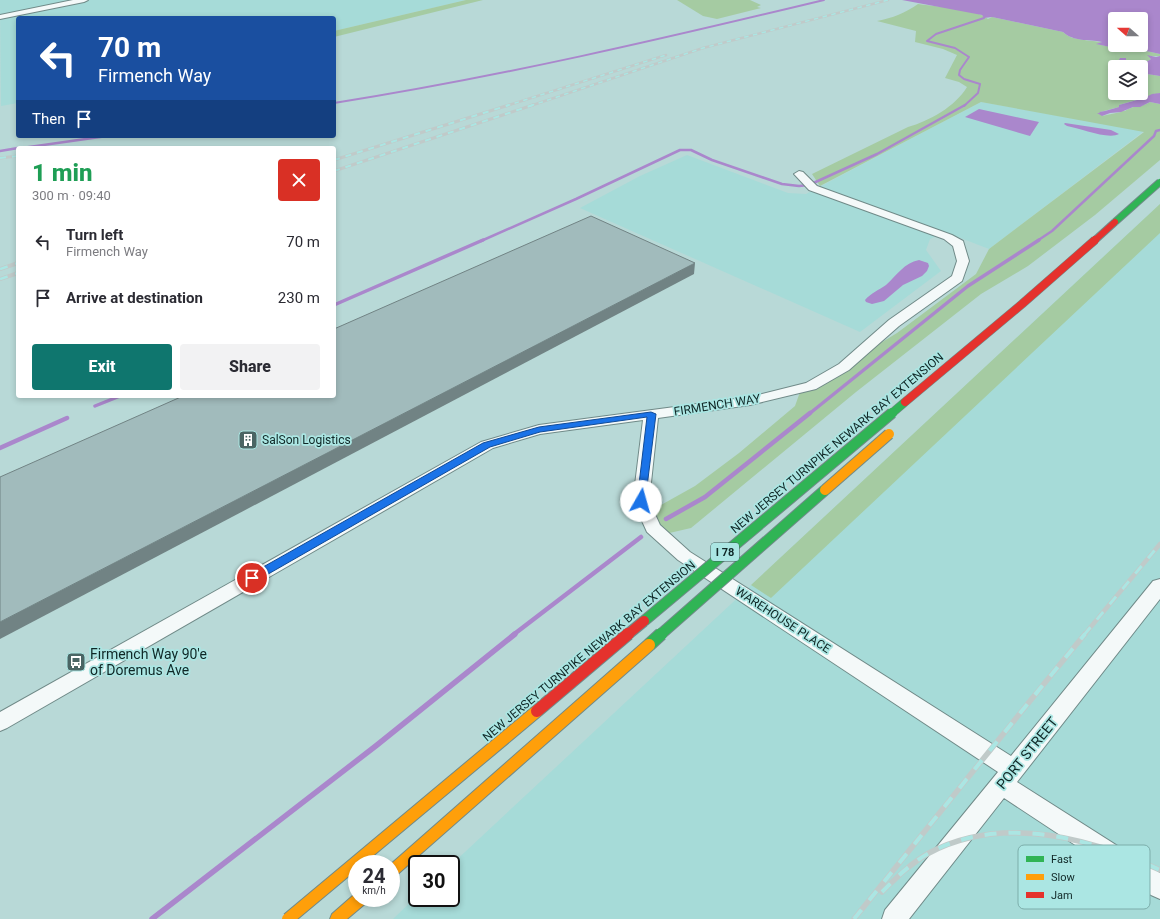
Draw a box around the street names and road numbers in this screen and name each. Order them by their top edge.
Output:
street label: NEW JERSEY TURNPIKE NEWARK BAY EXTENSION [728,350,946,536]
street label: FIRMENCH WAY [673,391,762,419]
road number: I 78 [711,543,739,561]
street label: NEW JERSEY TURNPIKE NEWARK BAY EXTENSION [480,558,698,744]
street label: WAREHOUSE PLACE [733,584,833,656]
street label: PORT STREET [993,713,1061,792]

